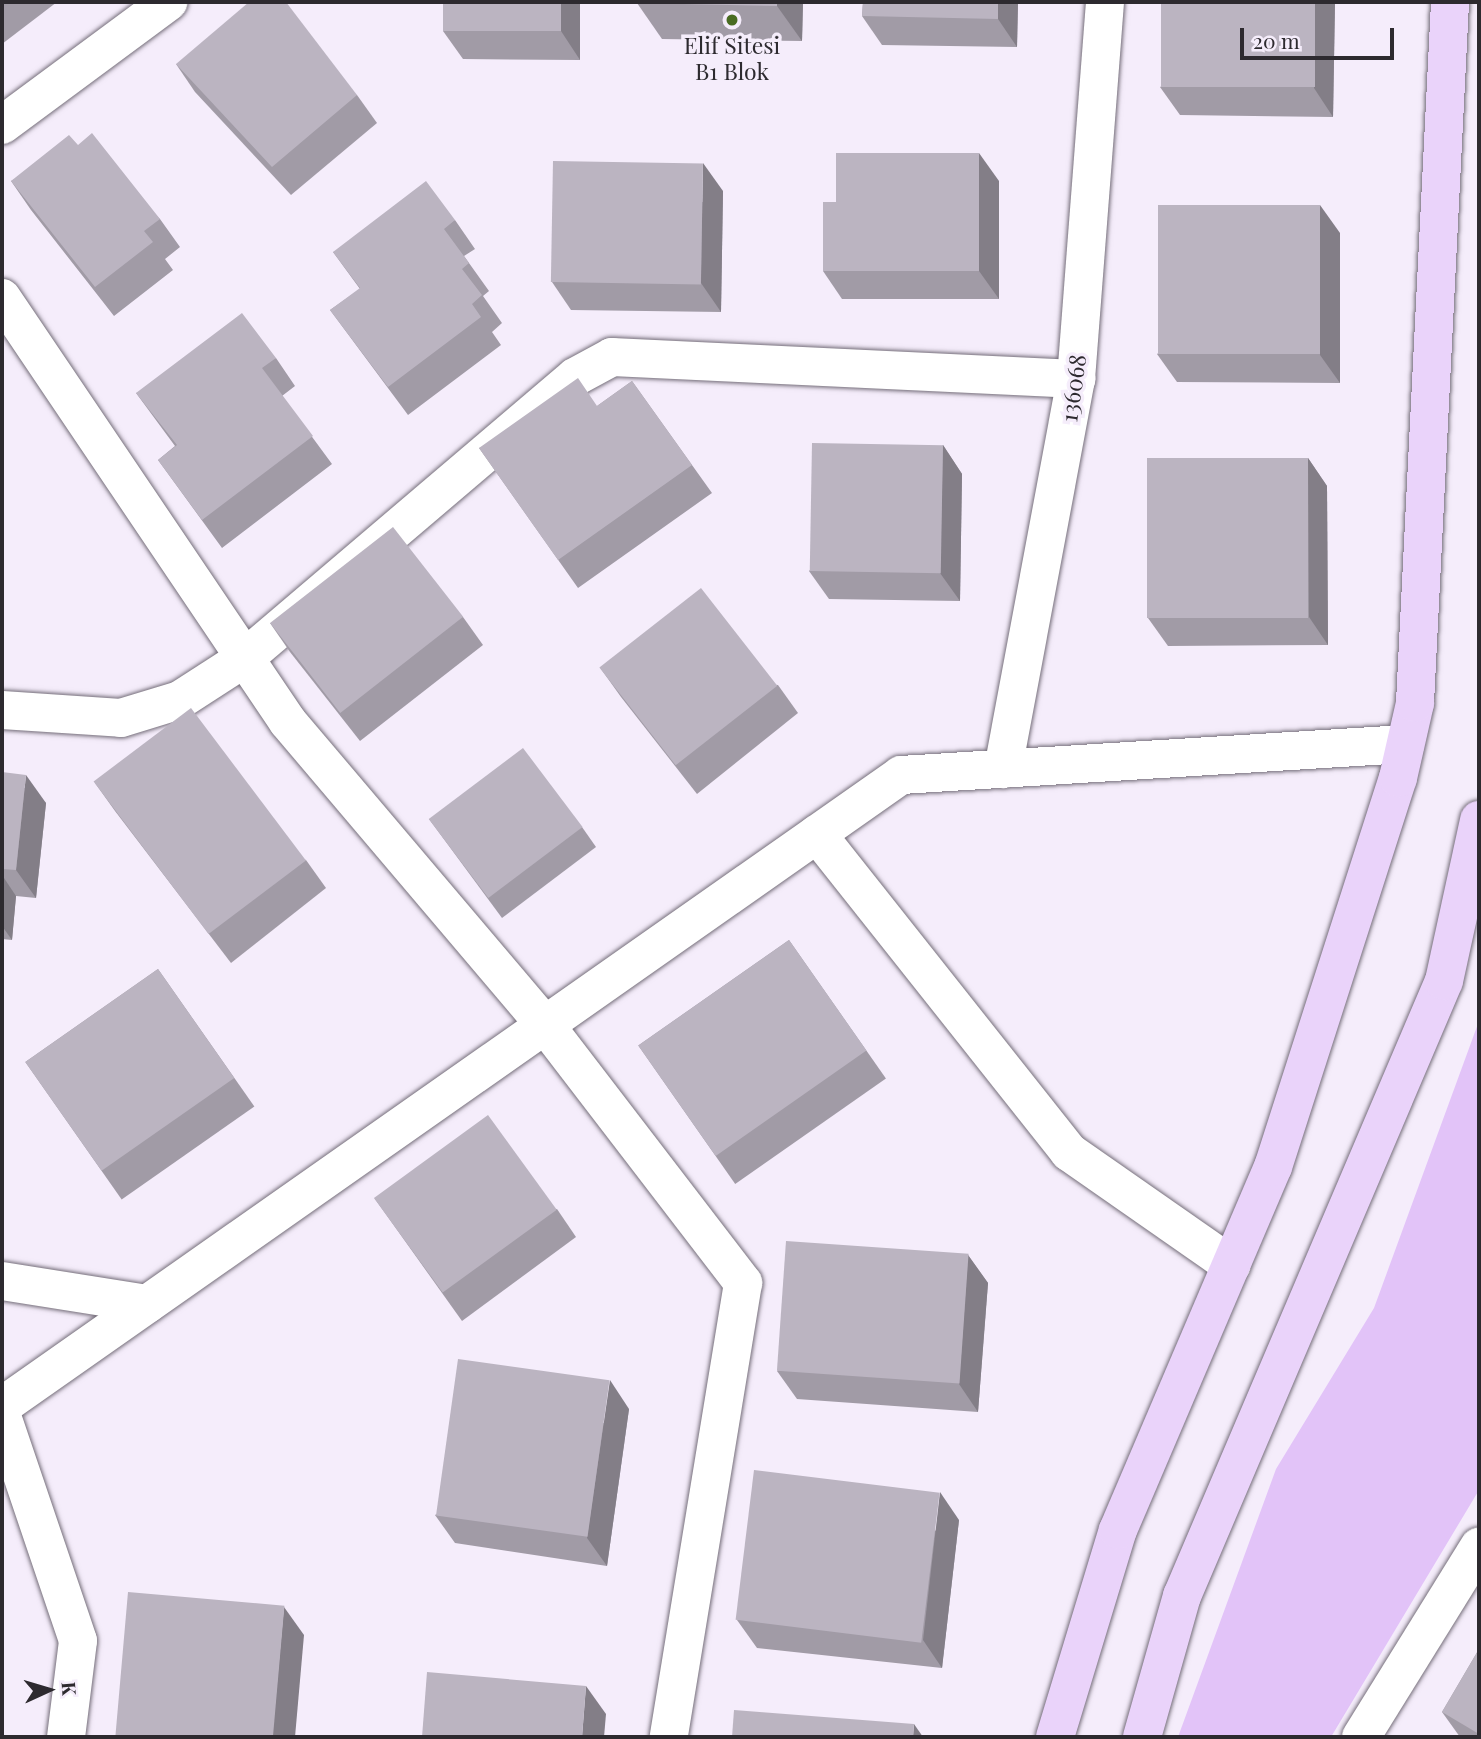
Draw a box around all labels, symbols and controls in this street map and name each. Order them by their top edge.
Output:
marker: Elif Sitesi B1 Blok [724,12,740,28]
scale bar [1243,14,1397,58]
text: 20 m [1253,26,1300,54]
place label: Elif Sitesi B1 Blok [684,31,780,85]
street label: 136068 [1055,352,1091,424]
north arrow [14,1655,84,1725]
text: K [57,1681,83,1696]

